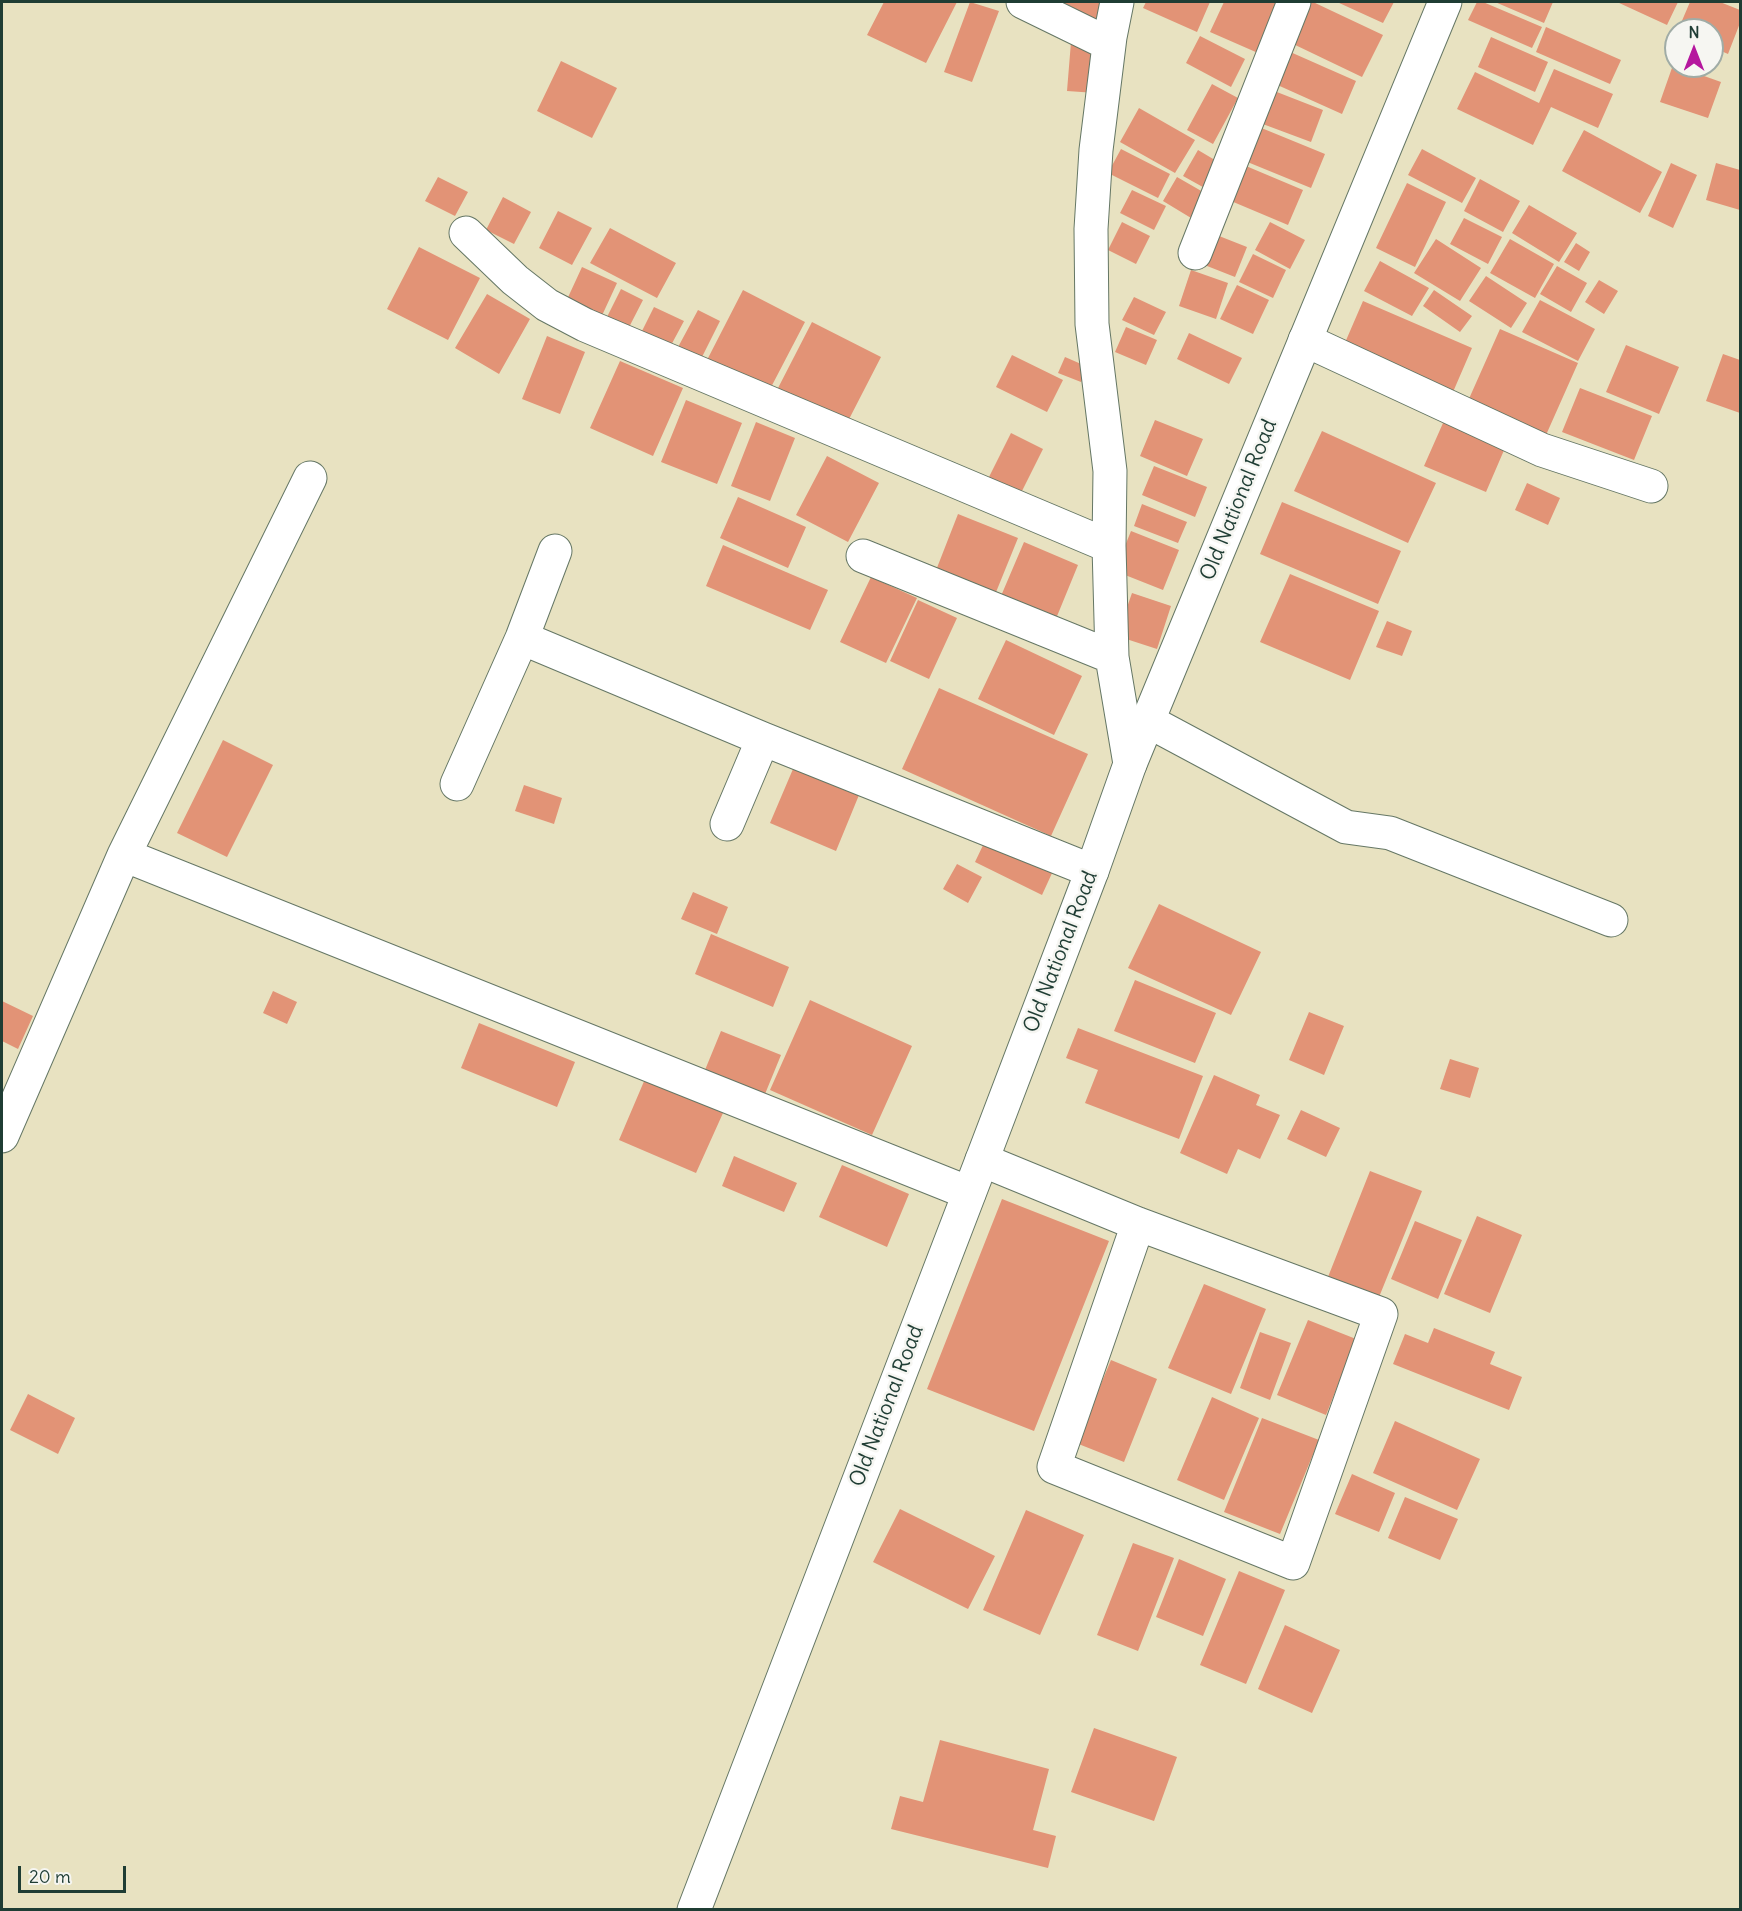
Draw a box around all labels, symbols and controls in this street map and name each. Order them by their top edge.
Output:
north arrow [1664,18,1724,78]
text: N [1688,22,1700,42]
street label: Old National Road [1195,416,1283,584]
street label: Old National Road [1019,868,1103,1036]
street label: Old National Road [845,1322,929,1490]
scale bar [21,1854,129,1892]
text: 20 m [29,1865,71,1888]

